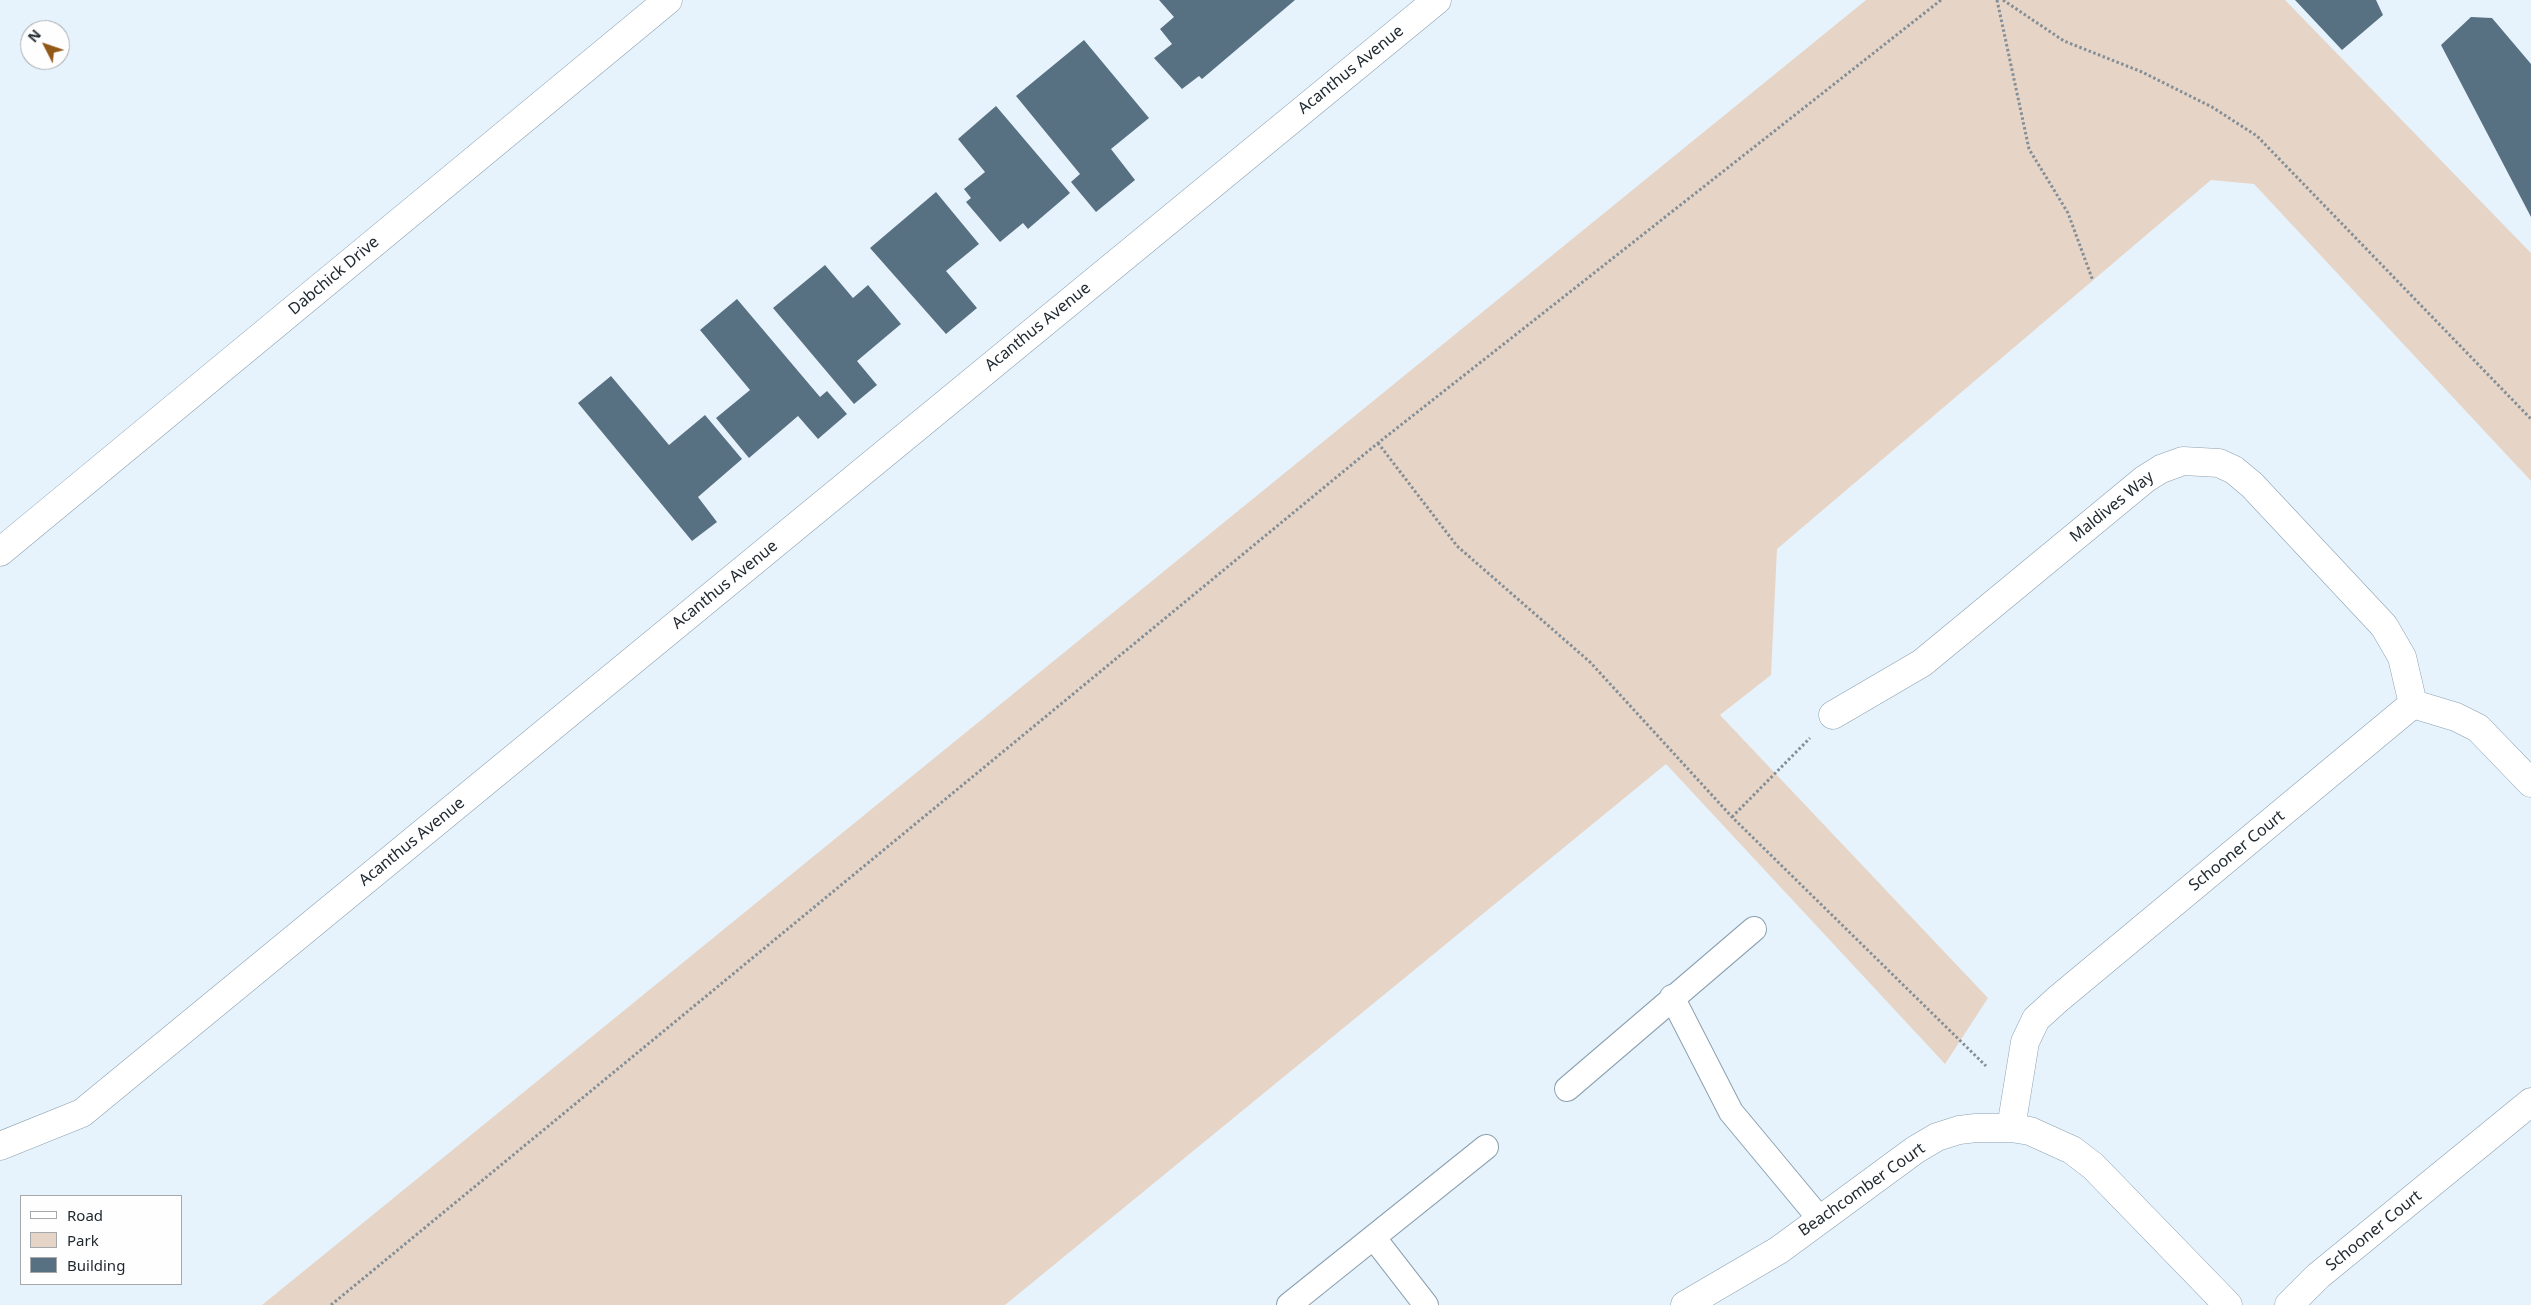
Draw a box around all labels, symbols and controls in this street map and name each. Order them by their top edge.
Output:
north arrow [20,20,70,70]
street label: Acanthus Avenue [1294,22,1408,118]
text: N [23,25,45,46]
street label: Dabchick Drive [285,233,383,319]
street label: Acanthus Avenue [981,279,1095,375]
street label: Maldives Way [2066,467,2158,547]
street label: Acanthus Avenue [668,537,782,633]
street label: Acanthus Avenue [355,794,469,890]
street label: Schooner Court [2185,807,2289,895]
street label: Beachcomber Court [1795,1139,1929,1241]
street label: Schooner Court [2322,1187,2426,1275]
legend [20,1195,182,1285]
text: Road [67,1205,103,1225]
text: Park [67,1230,99,1250]
text: Building [67,1255,125,1275]

